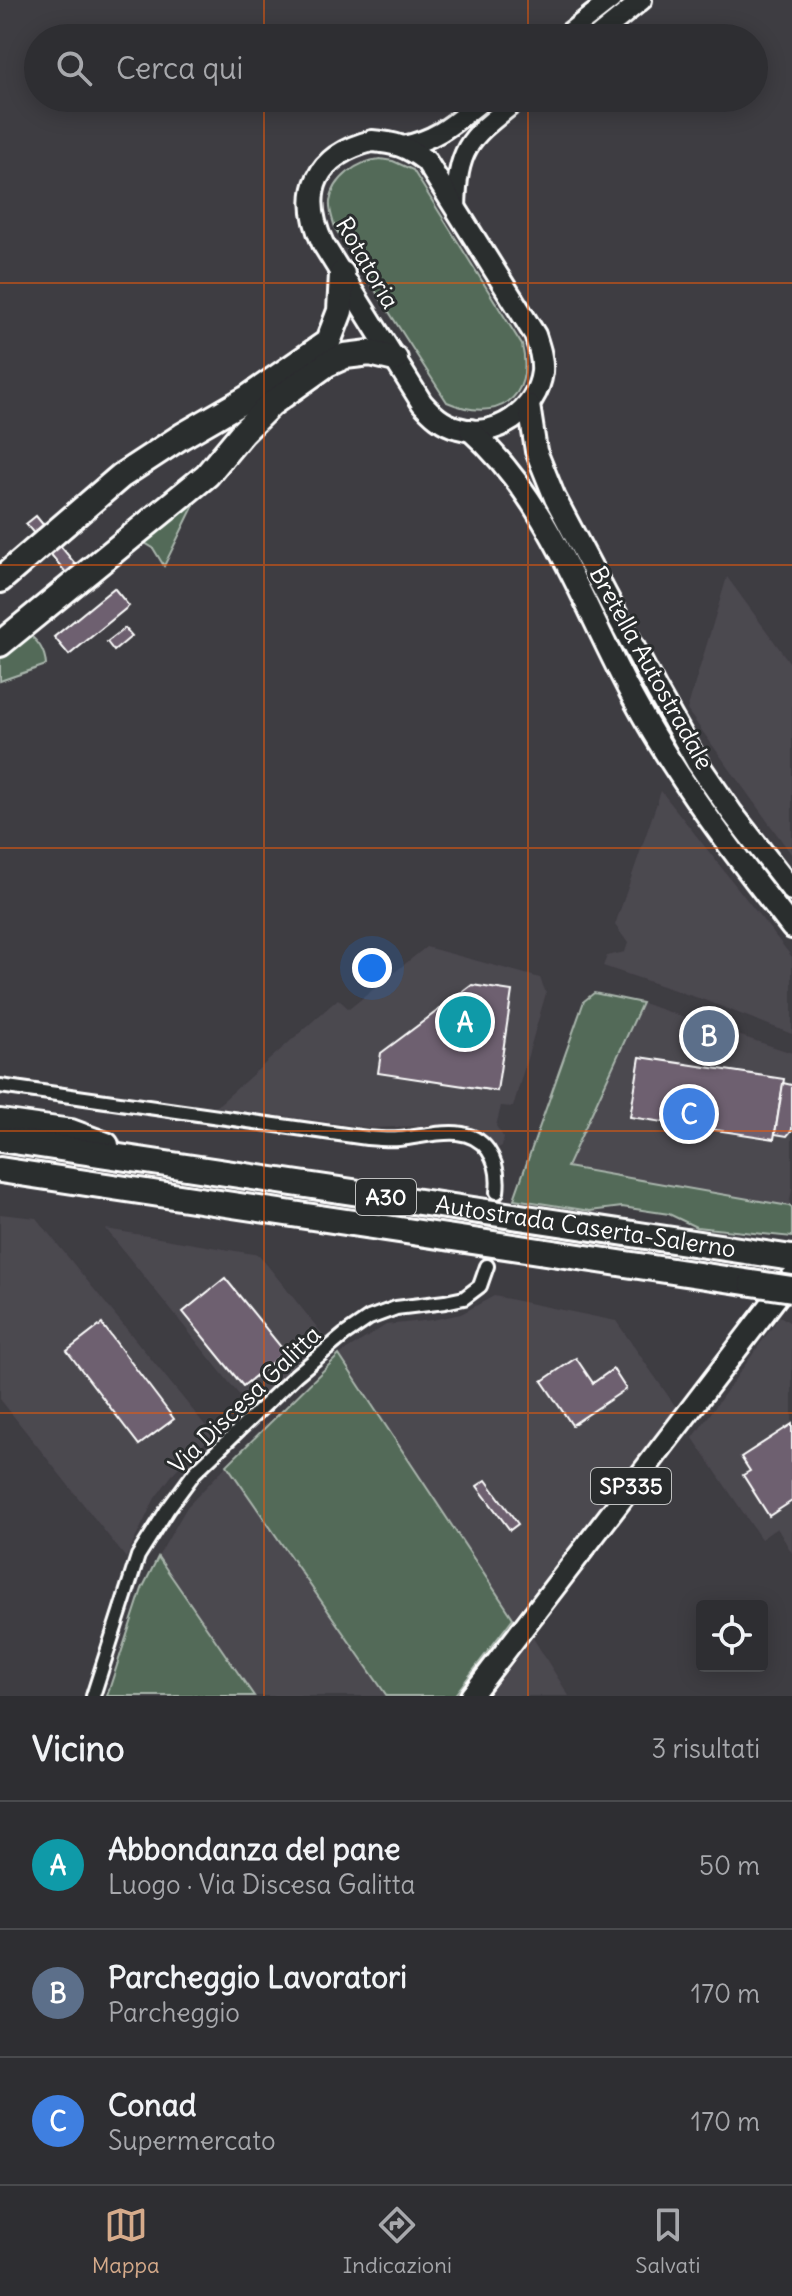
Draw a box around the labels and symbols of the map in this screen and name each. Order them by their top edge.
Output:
street label: Rotatoria [330,211,406,314]
street label: Bretella Autostradale [584,561,720,774]
your location [352,948,392,988]
pin: A [439,992,491,1052]
pin: B [683,1006,735,1066]
pin: C [663,1084,715,1144]
road number: A30 [356,1179,416,1215]
street label: Autostrada Caserta-Salerno [433,1189,738,1263]
street label: Via Discesa Galitta [162,1319,327,1479]
road number: SP335 [591,1468,671,1504]

